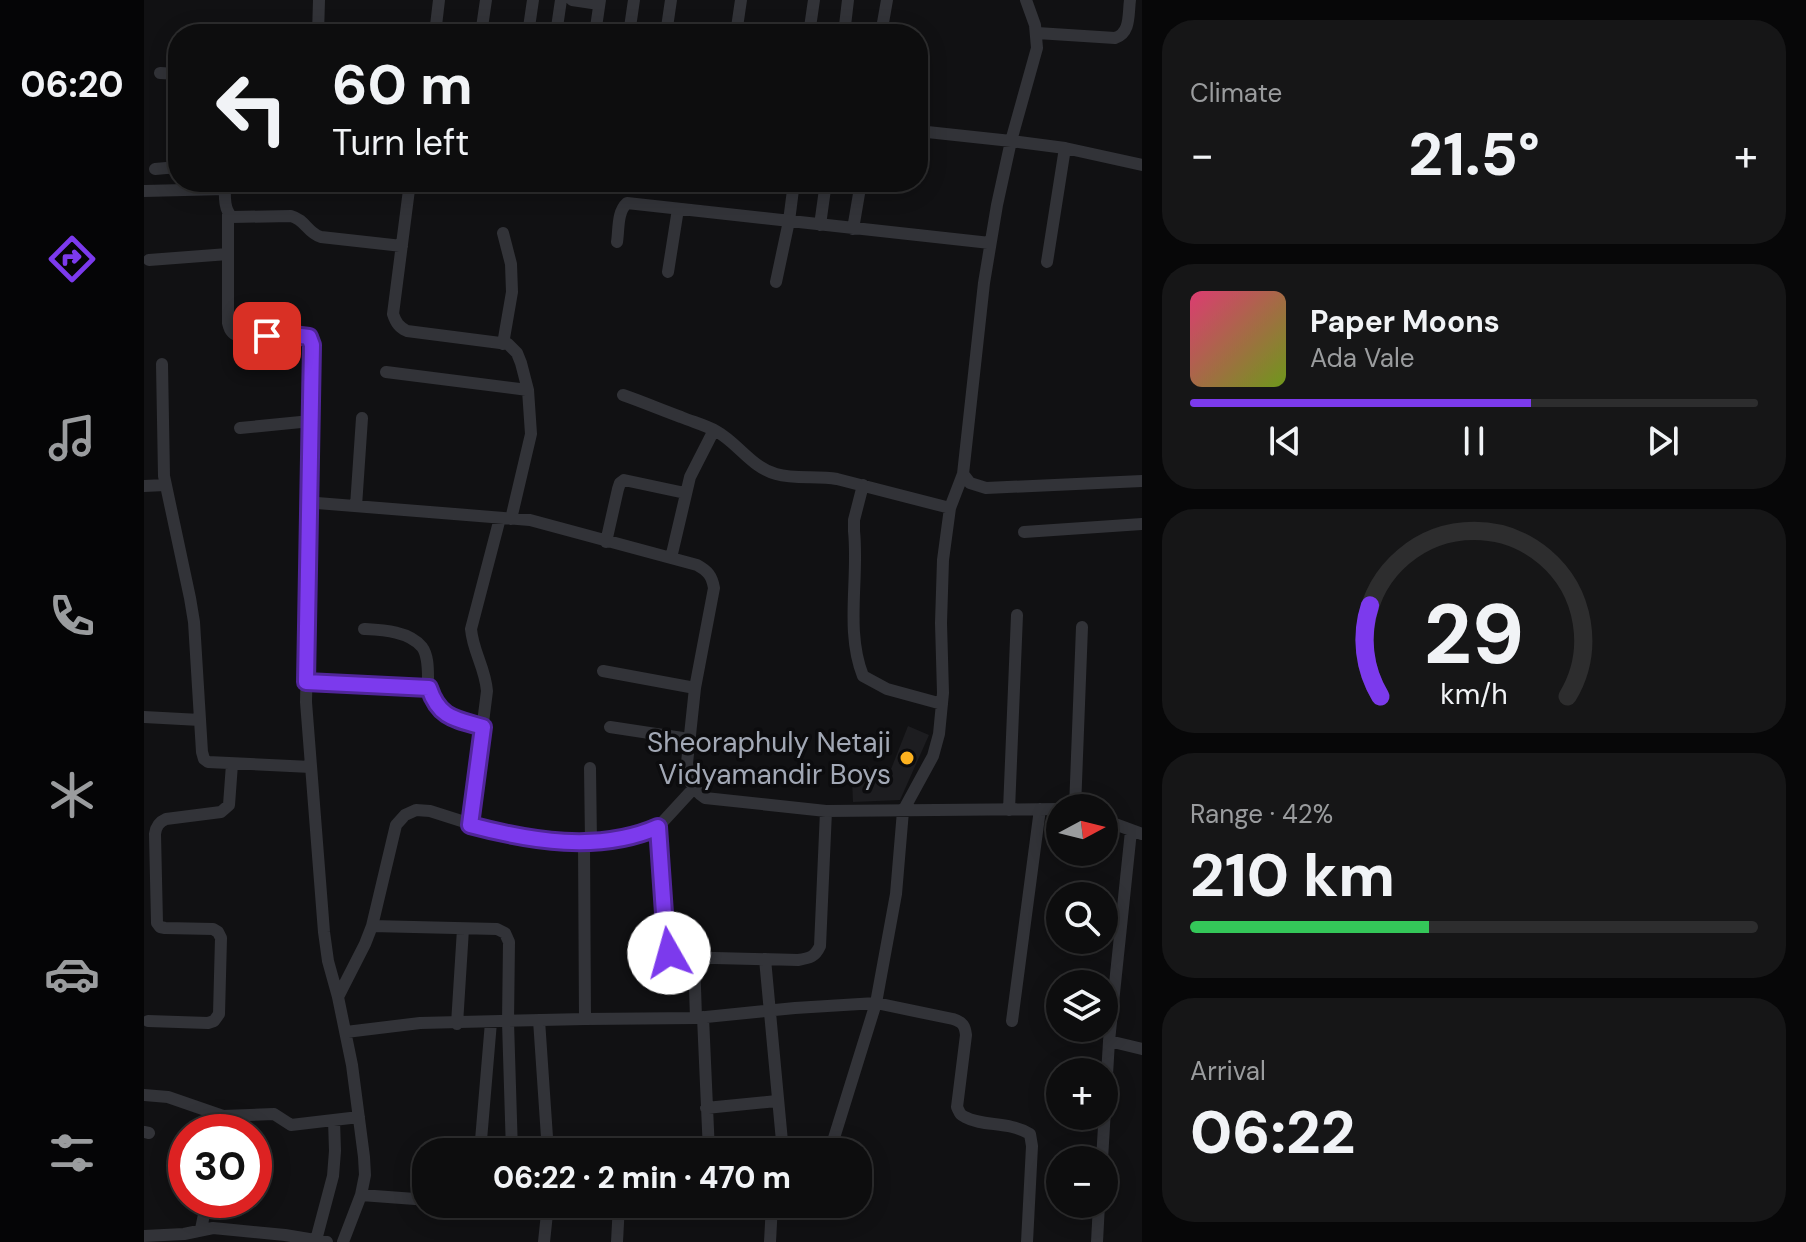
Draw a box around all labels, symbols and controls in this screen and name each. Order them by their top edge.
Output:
text: 60 m [332,48,473,121]
icon: left [200,56,304,160]
text: 06:20 [20,61,124,108]
text: Climate [1190,76,1282,110]
text: 21.5° [1408,115,1540,194]
text: Turn left [332,119,469,166]
text: − [1190,126,1214,184]
text: + [1734,126,1758,184]
icon: directions [44,231,100,287]
pin [233,302,301,370]
text: Paper Moons [1310,302,1500,341]
icon: arrive [245,314,289,358]
text: Ada Vale [1310,341,1415,375]
icon: music [44,410,100,466]
icon: previous [1263,419,1307,463]
icon: pause [1452,419,1496,463]
icon: next [1641,419,1685,463]
text: 29 [1424,580,1524,689]
icon: phone [44,588,100,644]
text: km/h [1440,676,1508,713]
place label: Sheoraphuly Netaji Vidyamandir Boys [647,724,891,793]
marker: Sheoraphuly Netaji Vidyamandir Boys [898,749,916,767]
icon: climate [44,767,100,823]
north arrow [1046,794,1118,866]
map controls [1046,794,1118,1218]
text: Range · 42% [1190,797,1333,831]
text: 210 km [1190,836,1395,915]
button: search [1046,882,1118,954]
position arrow [627,911,711,995]
icon: car [44,946,100,1002]
button: layers [1046,970,1118,1042]
text: Arrival [1190,1054,1266,1088]
button: + [1046,1058,1118,1130]
text: 06:22 [1190,1093,1355,1172]
speed limit sign: 30 [168,1114,272,1218]
icon: filters [44,1125,100,1181]
button: − [1046,1146,1118,1218]
text: 06:22 · 2 min · 470 m [493,1158,791,1197]

